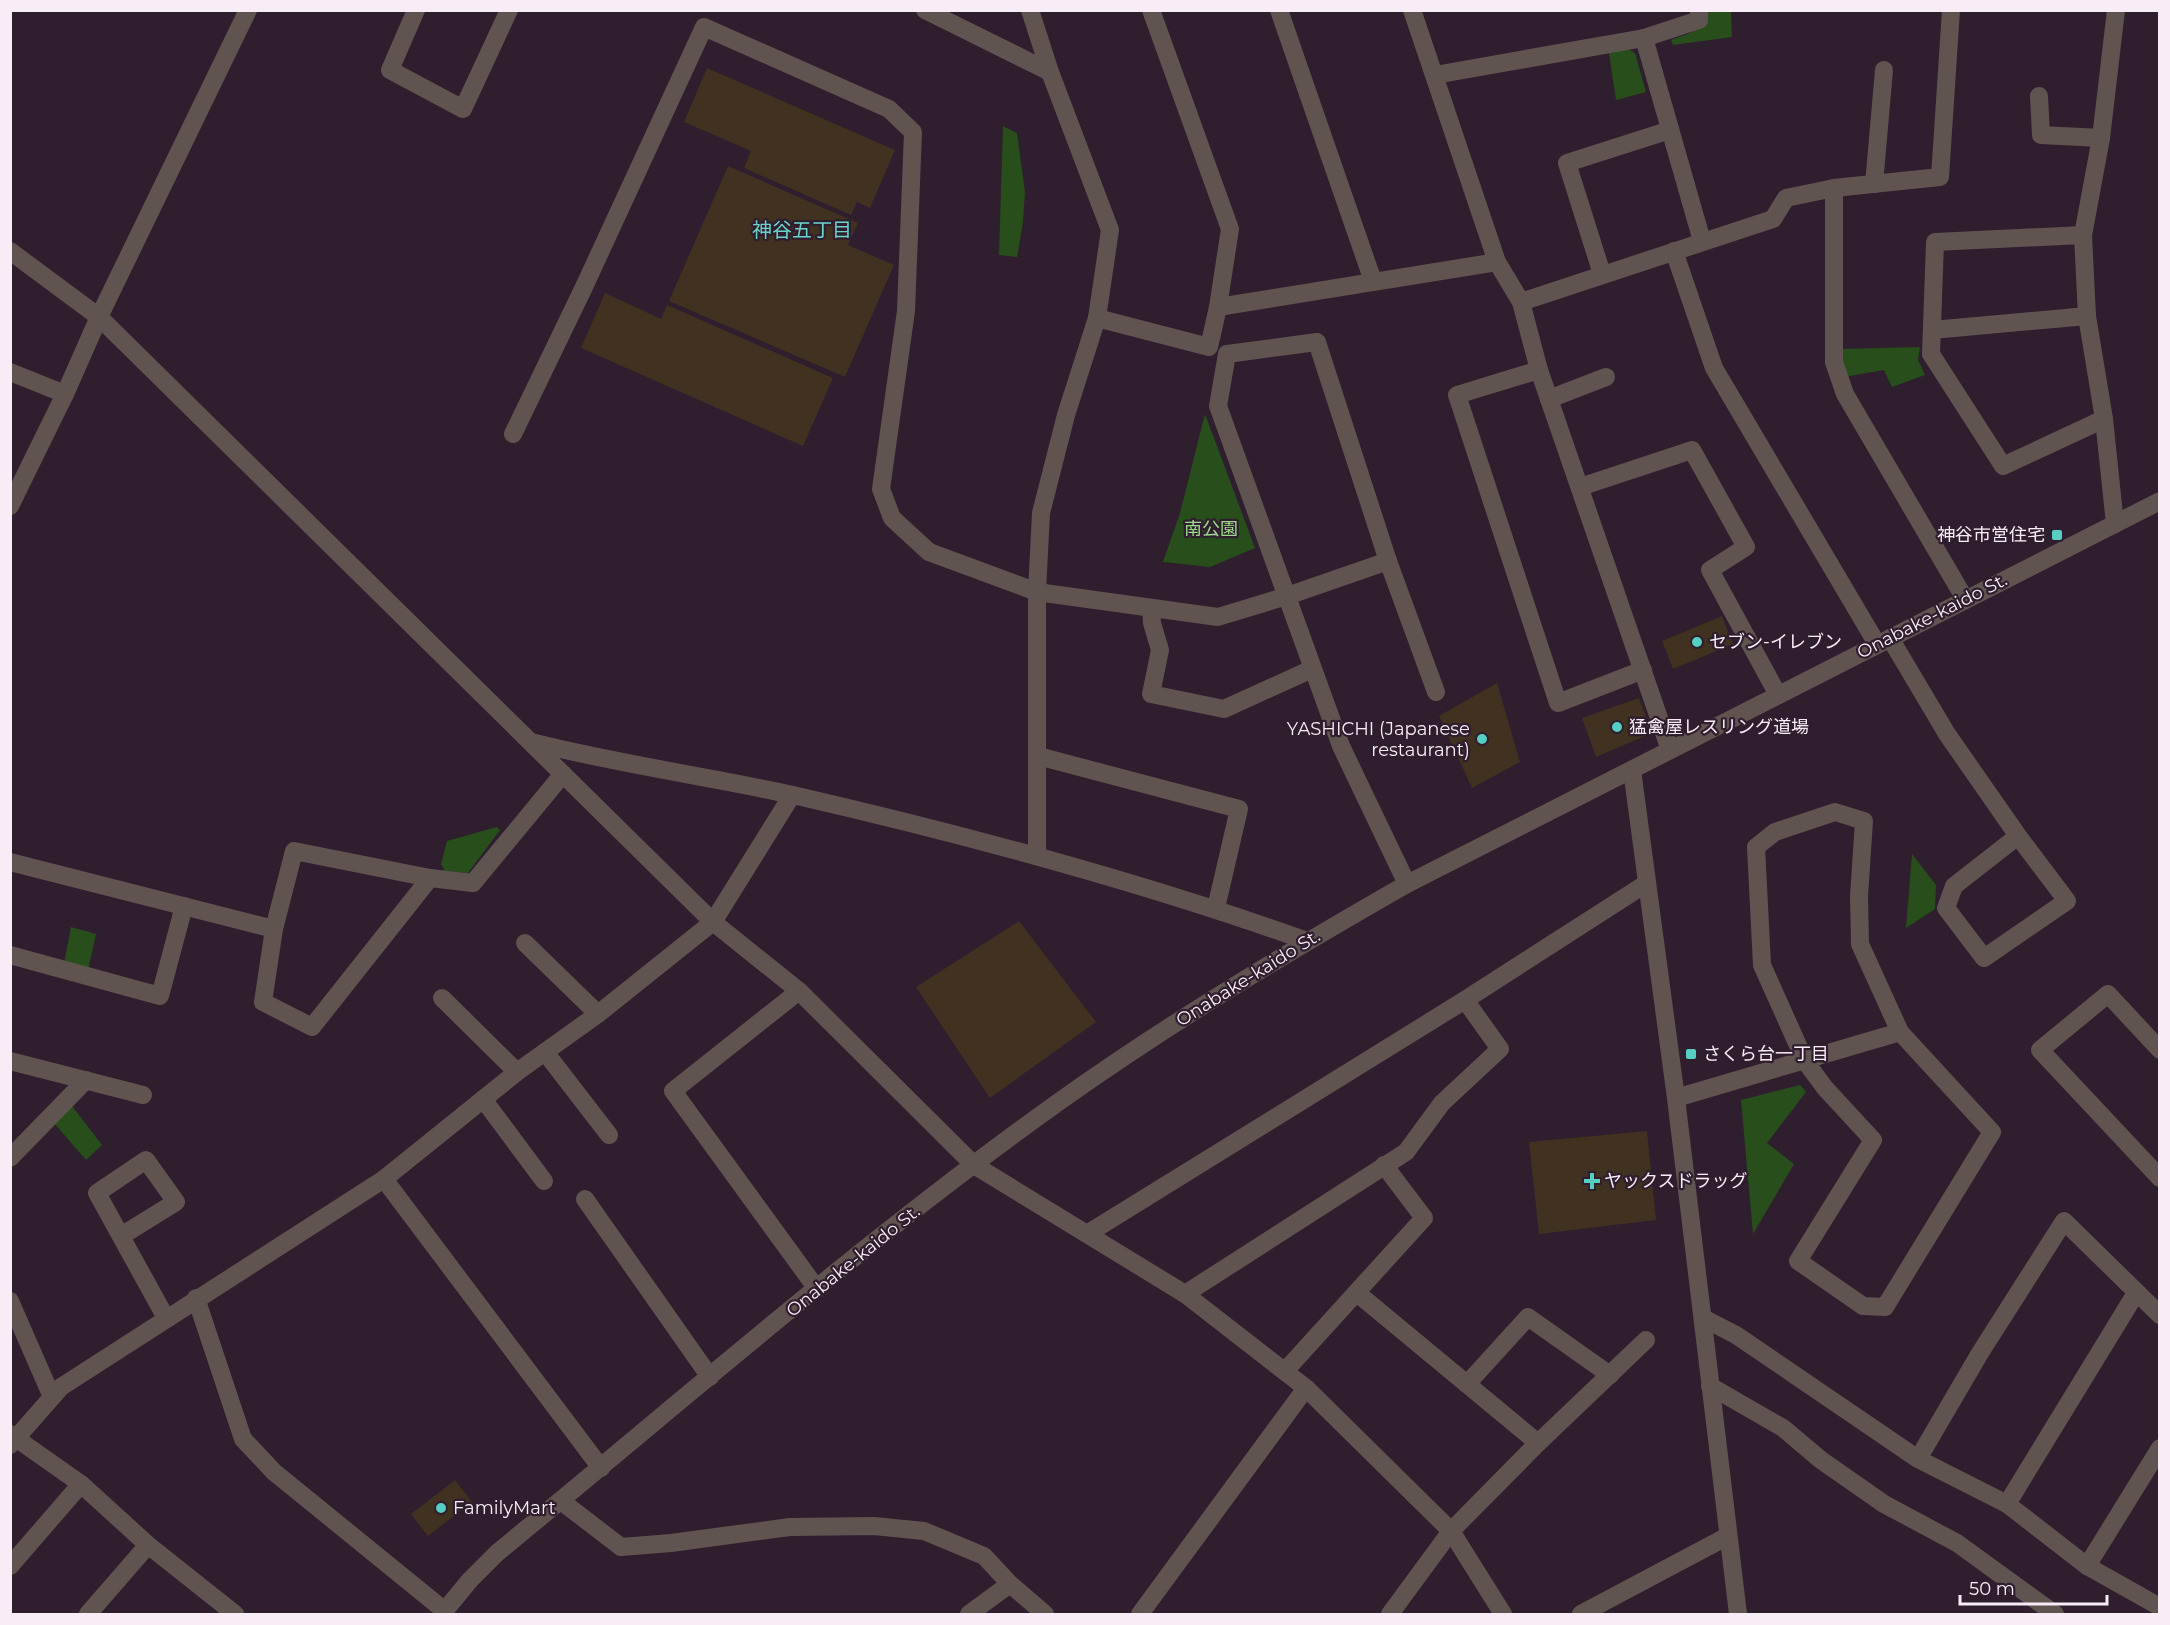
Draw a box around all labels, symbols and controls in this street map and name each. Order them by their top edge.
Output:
district label: 神谷五丁目 [752,218,852,242]
park label: 南公園 [1184,518,1238,540]
place label: 神谷市営住宅 [1937,524,2045,546]
marker: 神谷市営住宅 [2050,528,2064,542]
street label: Onabake-kaido St. [1853,569,2011,663]
place label: セブン-イレブン [1709,631,1842,653]
marker: セブン-イレブン [1690,635,1704,649]
place label: 猛禽屋レスリング道場 [1629,716,1809,738]
place label: YASHICHI (Japanese restaurant) [1287,718,1470,761]
marker: 猛禽屋レスリング道場 [1610,720,1624,734]
marker: YASHICHI (Japanese restaurant) [1475,732,1489,746]
street label: Onabake-kaido St. [1172,925,1324,1031]
place label: さくら台一丁目 [1703,1043,1829,1065]
marker: さくら台一丁目 [1684,1047,1698,1061]
place label: ヤックスドラッグ [1604,1170,1747,1192]
marker: ヤックスドラッグ [1585,1174,1599,1188]
street label: Onabake-kaido St. [782,1200,924,1322]
place label: FamilyMart [453,1497,556,1519]
marker: FamilyMart [434,1501,448,1515]
scale bar [1960,1568,2107,1606]
text: 50 m [1969,1578,2015,1600]

